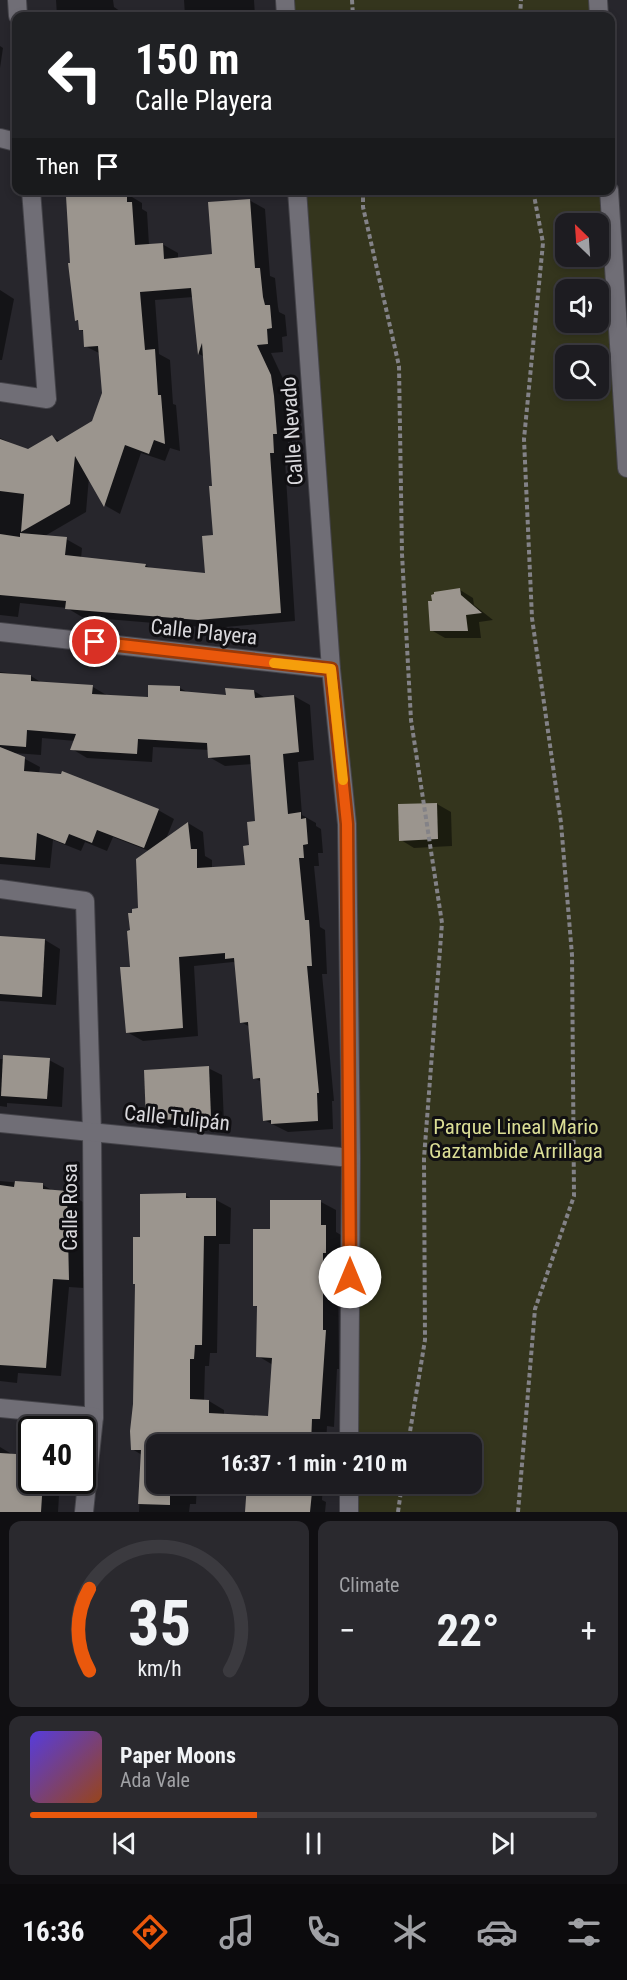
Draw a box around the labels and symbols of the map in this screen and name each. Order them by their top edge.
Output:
north arrow [555,213,609,267]
street label: Calle Nevado [276,376,308,486]
street label: Calle Playera [149,614,259,650]
pin [69,616,120,667]
street label: Calle Tulipán [123,1101,231,1135]
park label: Parque Lineal Mario Gaztambide Arrillaga [429,1115,603,1163]
street label: Calle Rosa [58,1163,82,1251]
position arrow [318,1245,382,1309]
speed limit sign: 40 [18,1416,96,1494]

